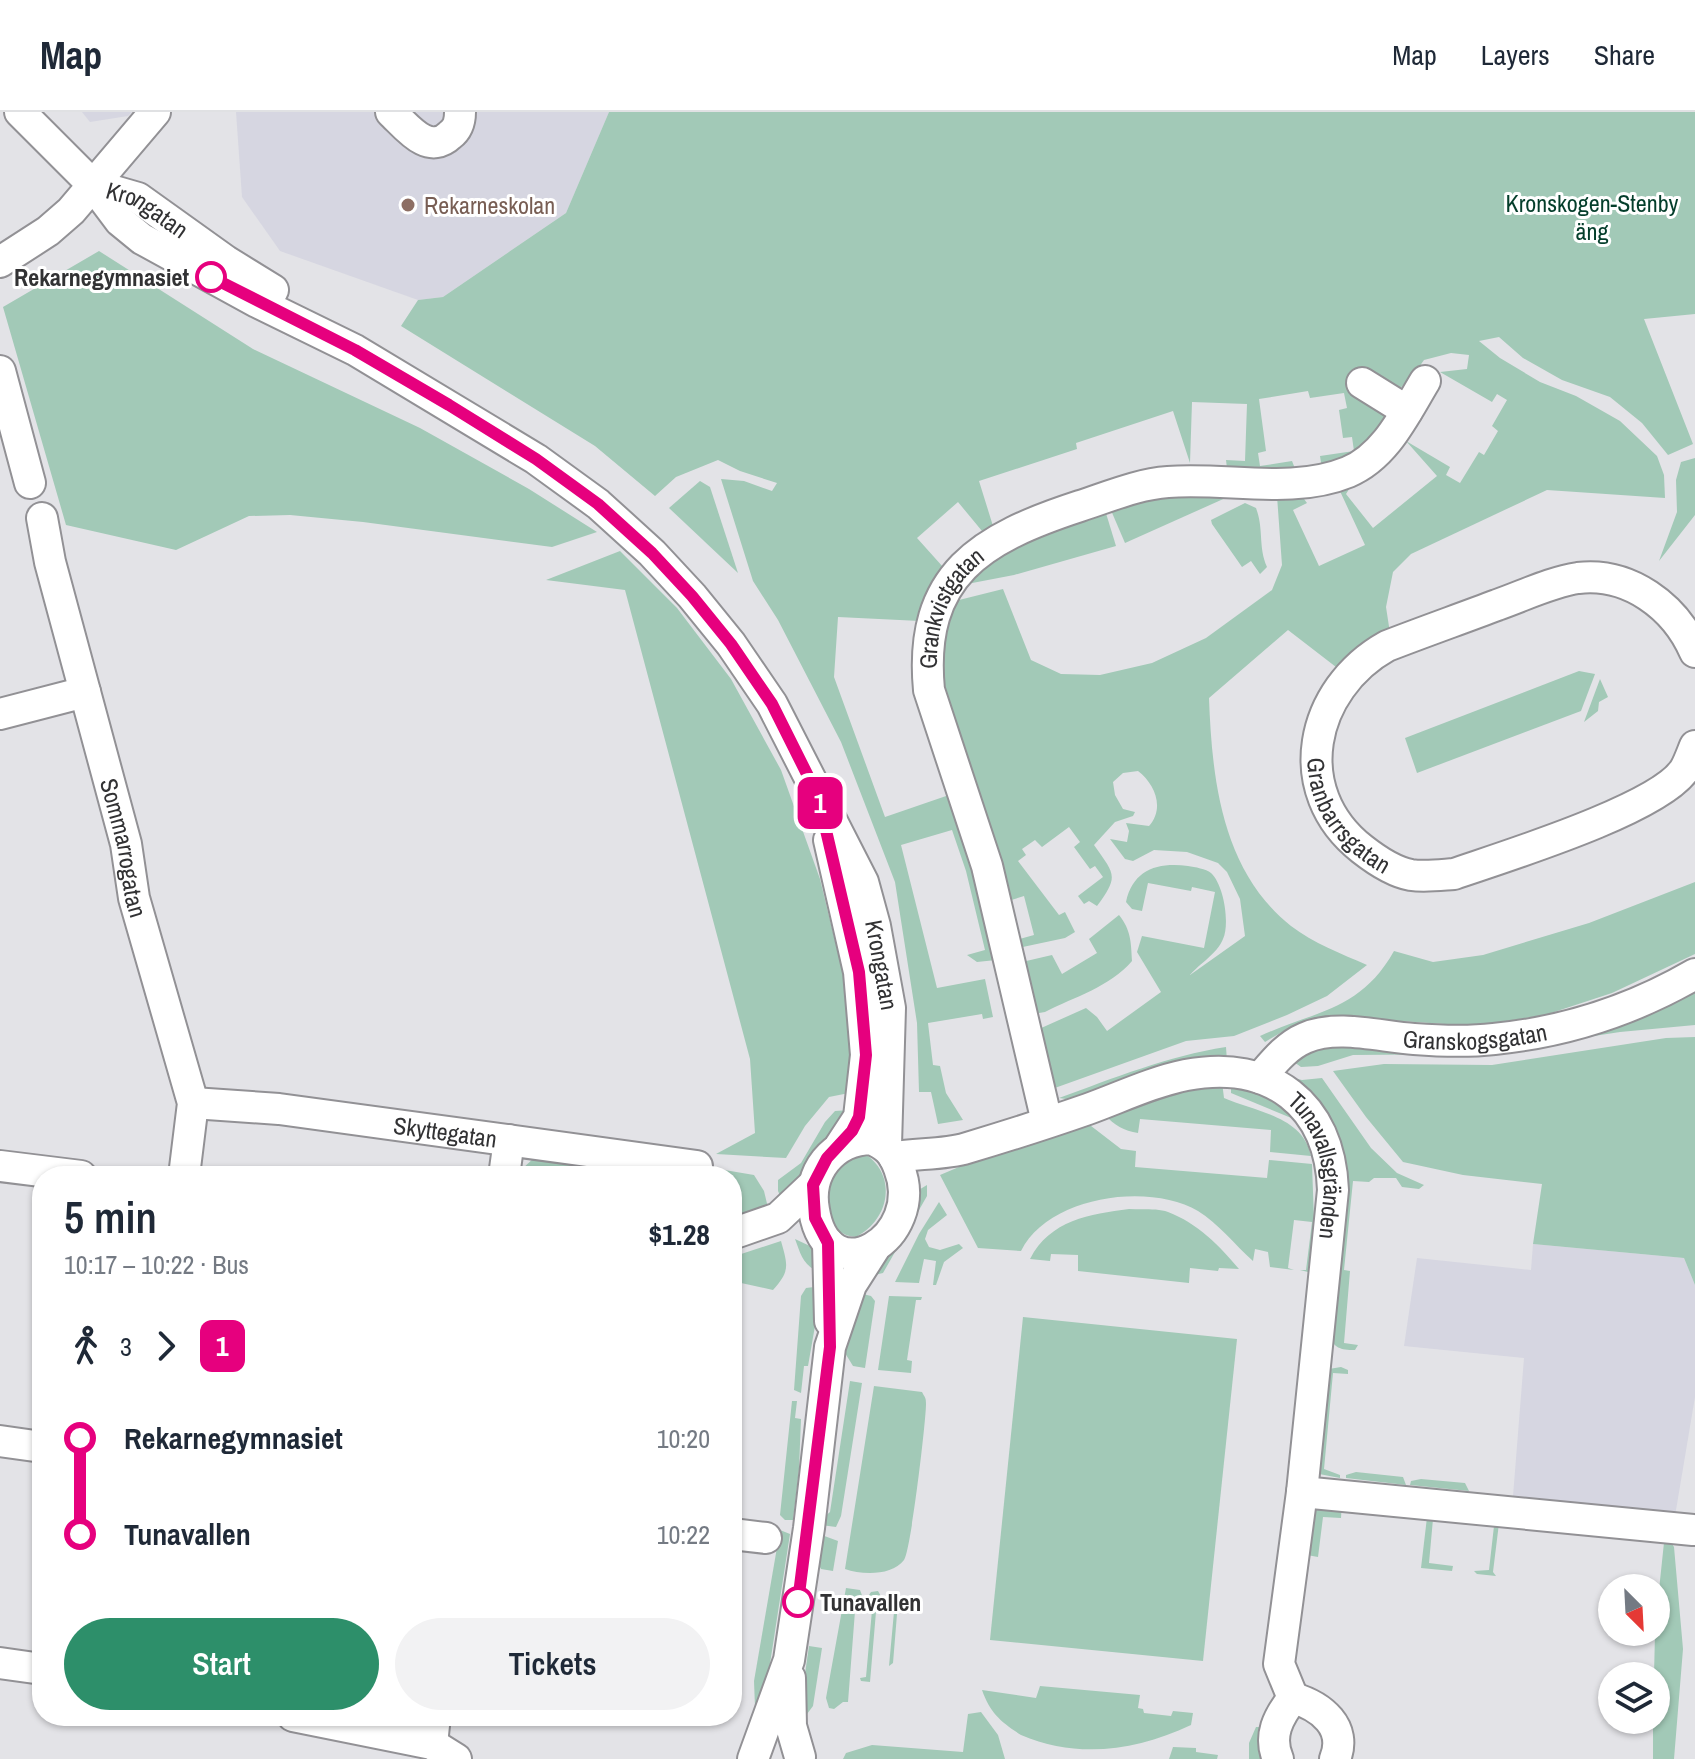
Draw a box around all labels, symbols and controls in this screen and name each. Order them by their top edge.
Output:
text: Map [40,30,102,81]
text: Map [1392,36,1437,74]
text: Layers [1481,36,1550,74]
text: Share [1594,36,1655,74]
street label: Krongatan [103,174,195,245]
park label: Kronskogen-Stenby äng [1506,187,1679,247]
place label: Rekarneskolan [424,189,555,221]
marker: Rekarneskolan [399,196,417,214]
place label: Rekarnegymnasiet [14,261,189,293]
marker: Rekarnegymnasiet [196,262,226,292]
street label: Grankvistgatan [912,540,990,669]
street label: Granbarrsgatan [1300,757,1397,881]
street label: Sommarrogatan [93,775,155,921]
line badge: 1 [794,777,846,829]
text: 1 [814,784,826,822]
street label: Krongatan [858,917,906,1012]
street label: Granskogsgatan [1402,1015,1550,1057]
street label: Tunavallsgränden [1282,1084,1349,1241]
street label: Skyttegatan [392,1109,499,1155]
text: 5 min [64,1187,157,1247]
text: $1.28 [648,1214,710,1254]
text: 10:17 – 10:22 · Bus [64,1247,249,1282]
icon: walk [64,1324,108,1368]
icon: forward [144,1324,188,1368]
text: 1 [216,1327,229,1365]
text: 3 [120,1329,132,1364]
text: Rekarnegymnasiet [124,1418,343,1458]
text: 10:20 [657,1421,710,1456]
text: Tunavallen [124,1514,251,1554]
text: 10:22 [657,1517,710,1552]
north arrow [1598,1574,1670,1646]
map controls [1598,1574,1670,1734]
place label: Tunavallen [820,1586,921,1618]
marker: Tunavallen [783,1587,813,1617]
button: Start [64,1618,379,1710]
button: Tickets [395,1618,710,1710]
button: layers [1598,1662,1670,1734]

